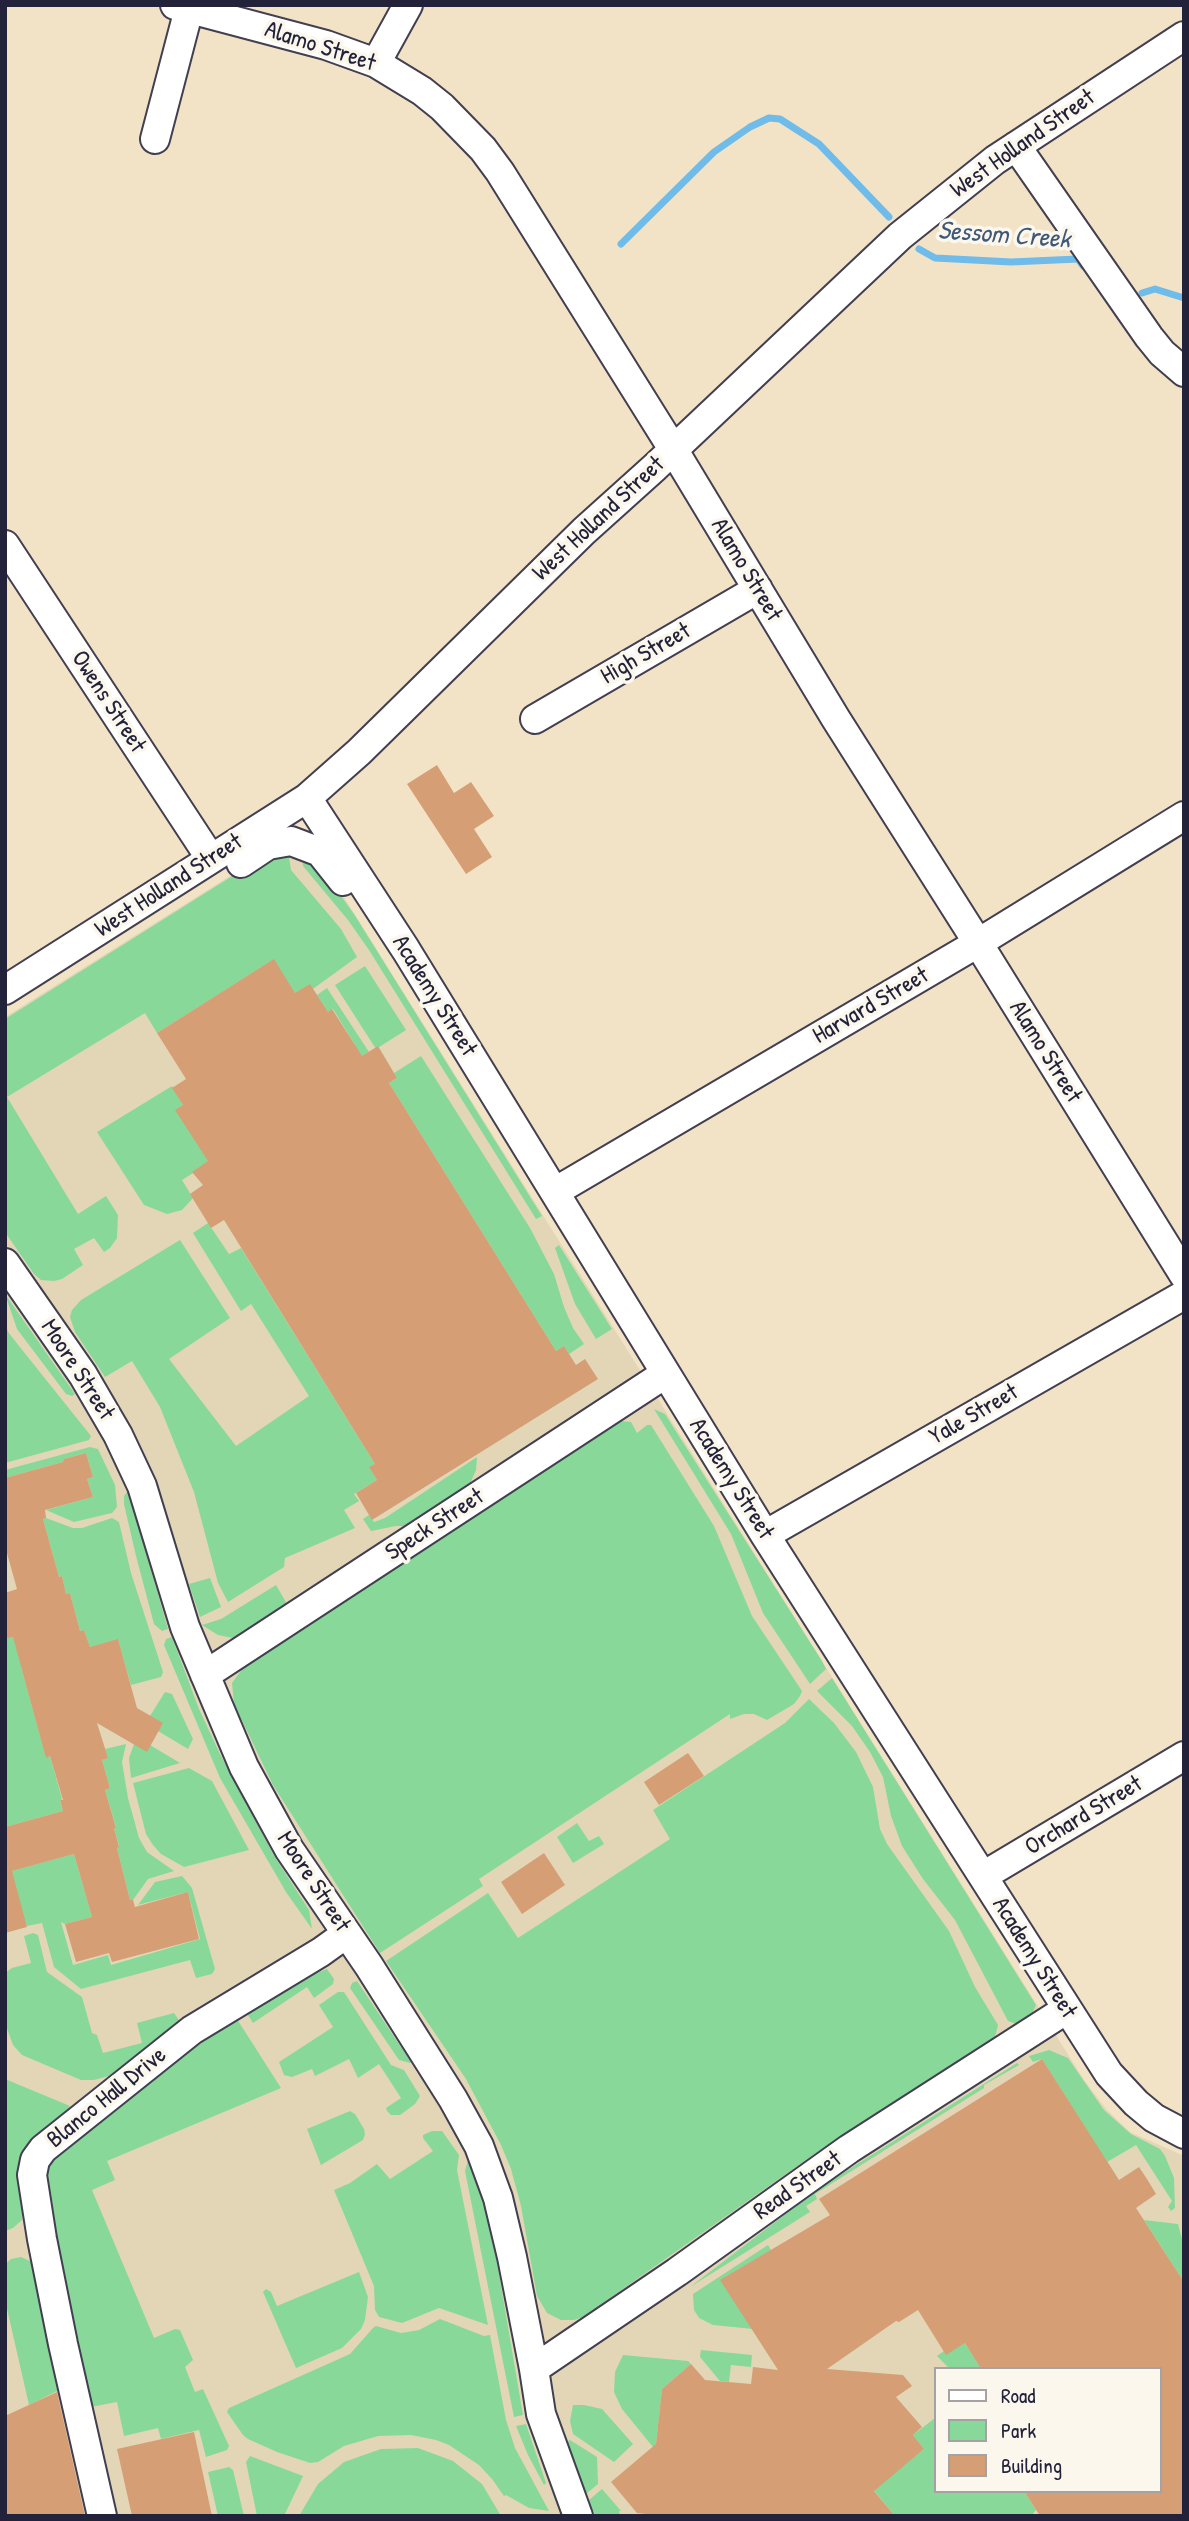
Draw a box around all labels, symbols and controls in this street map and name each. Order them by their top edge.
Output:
street label: Alamo Street [261,16,379,78]
street label: West Holland Street [945,84,1101,204]
water label: Sessom Creek [937,216,1071,256]
street label: West Holland Street [527,451,671,587]
street label: Alamo Street [704,513,788,627]
street label: High Street [596,617,696,691]
street label: Owens Street [64,646,152,758]
street label: West Holland Street [90,828,248,944]
street label: Academy Street [385,930,483,1062]
street label: Harvard Street [808,961,934,1051]
street label: Alamo Street [1002,996,1088,1108]
street label: Moore Street [34,1314,120,1426]
street label: Yale Street [925,1378,1023,1452]
street label: Academy Street [682,1413,780,1545]
street label: Speck Street [380,1483,490,1567]
street label: Orchard Street [1020,1770,1148,1862]
street label: Moore Street [270,1826,356,1938]
street label: Academy Street [985,1892,1083,2024]
street label: Blanco Hall Drive [42,2041,172,2155]
street label: Read Street [749,2145,847,2227]
legend [934,2367,1161,2493]
text: Road [1001,2381,1035,2410]
text: Park [1001,2416,1036,2445]
text: Building [1001,2451,1062,2480]

